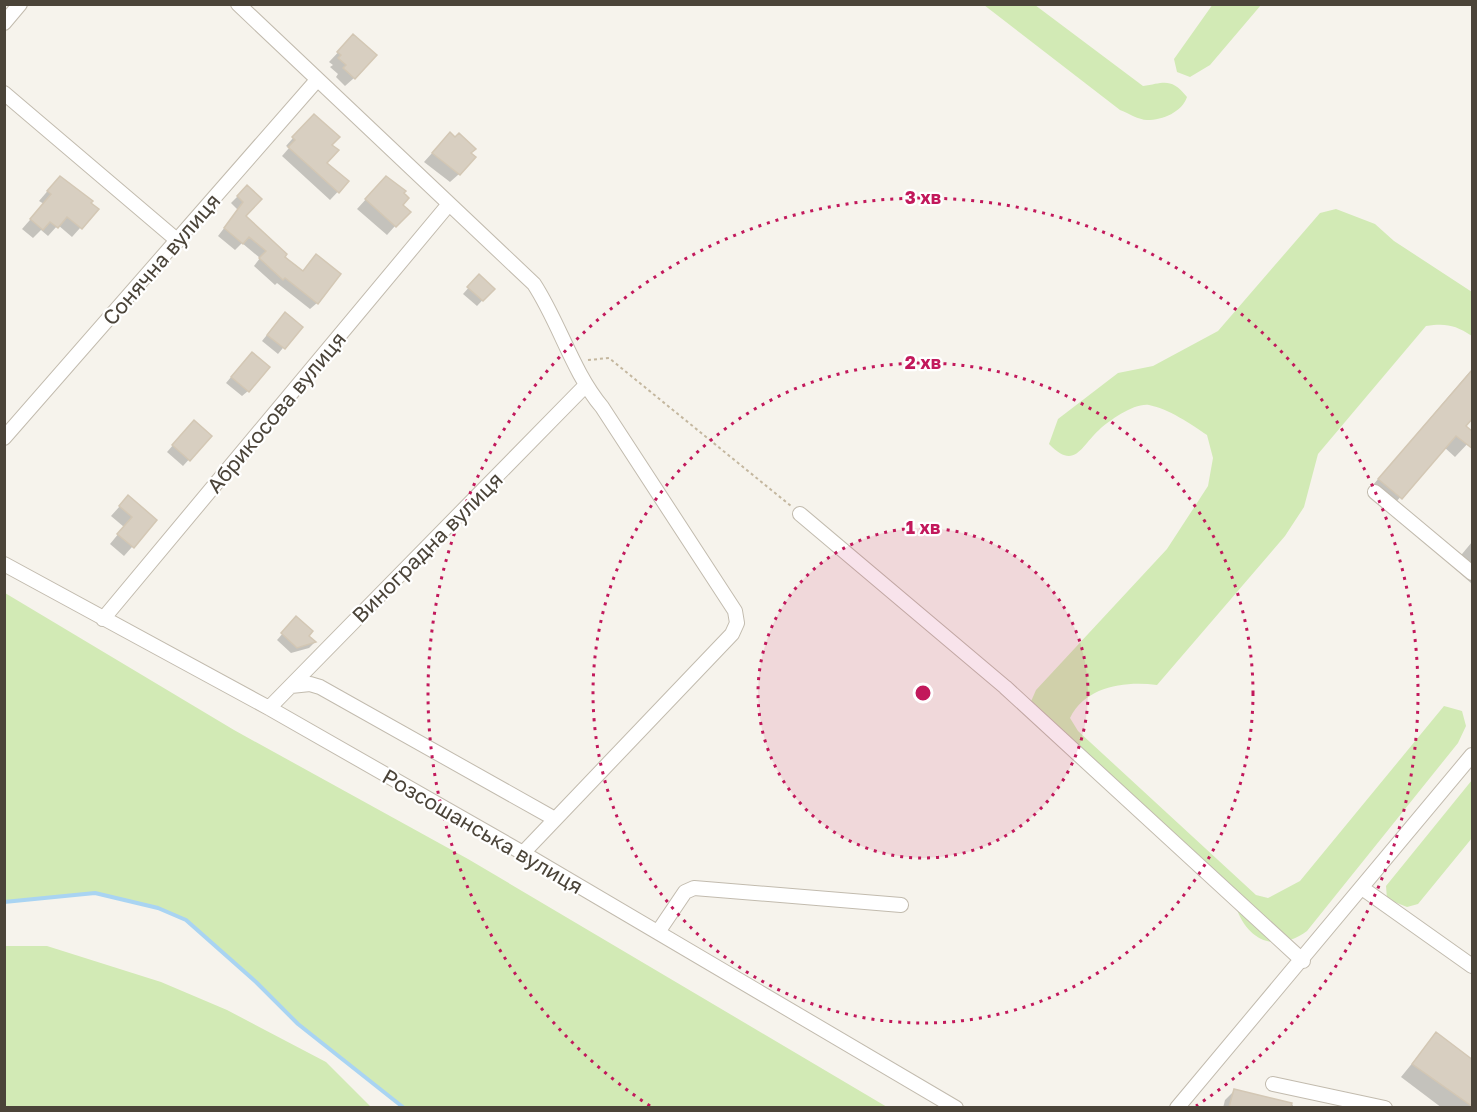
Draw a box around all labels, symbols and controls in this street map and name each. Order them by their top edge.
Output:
text: 3 хв [905,186,941,208]
street label: Сонячна вулиця [97,188,225,330]
street label: Абрикосова вулиця [201,326,351,498]
text: 2 хв [905,351,941,373]
street label: Виноградна вулиця [346,466,508,628]
text: 1 хв [906,516,940,538]
centre of rings [913,683,933,703]
street label: Розсошанська вулиця [378,763,588,899]

